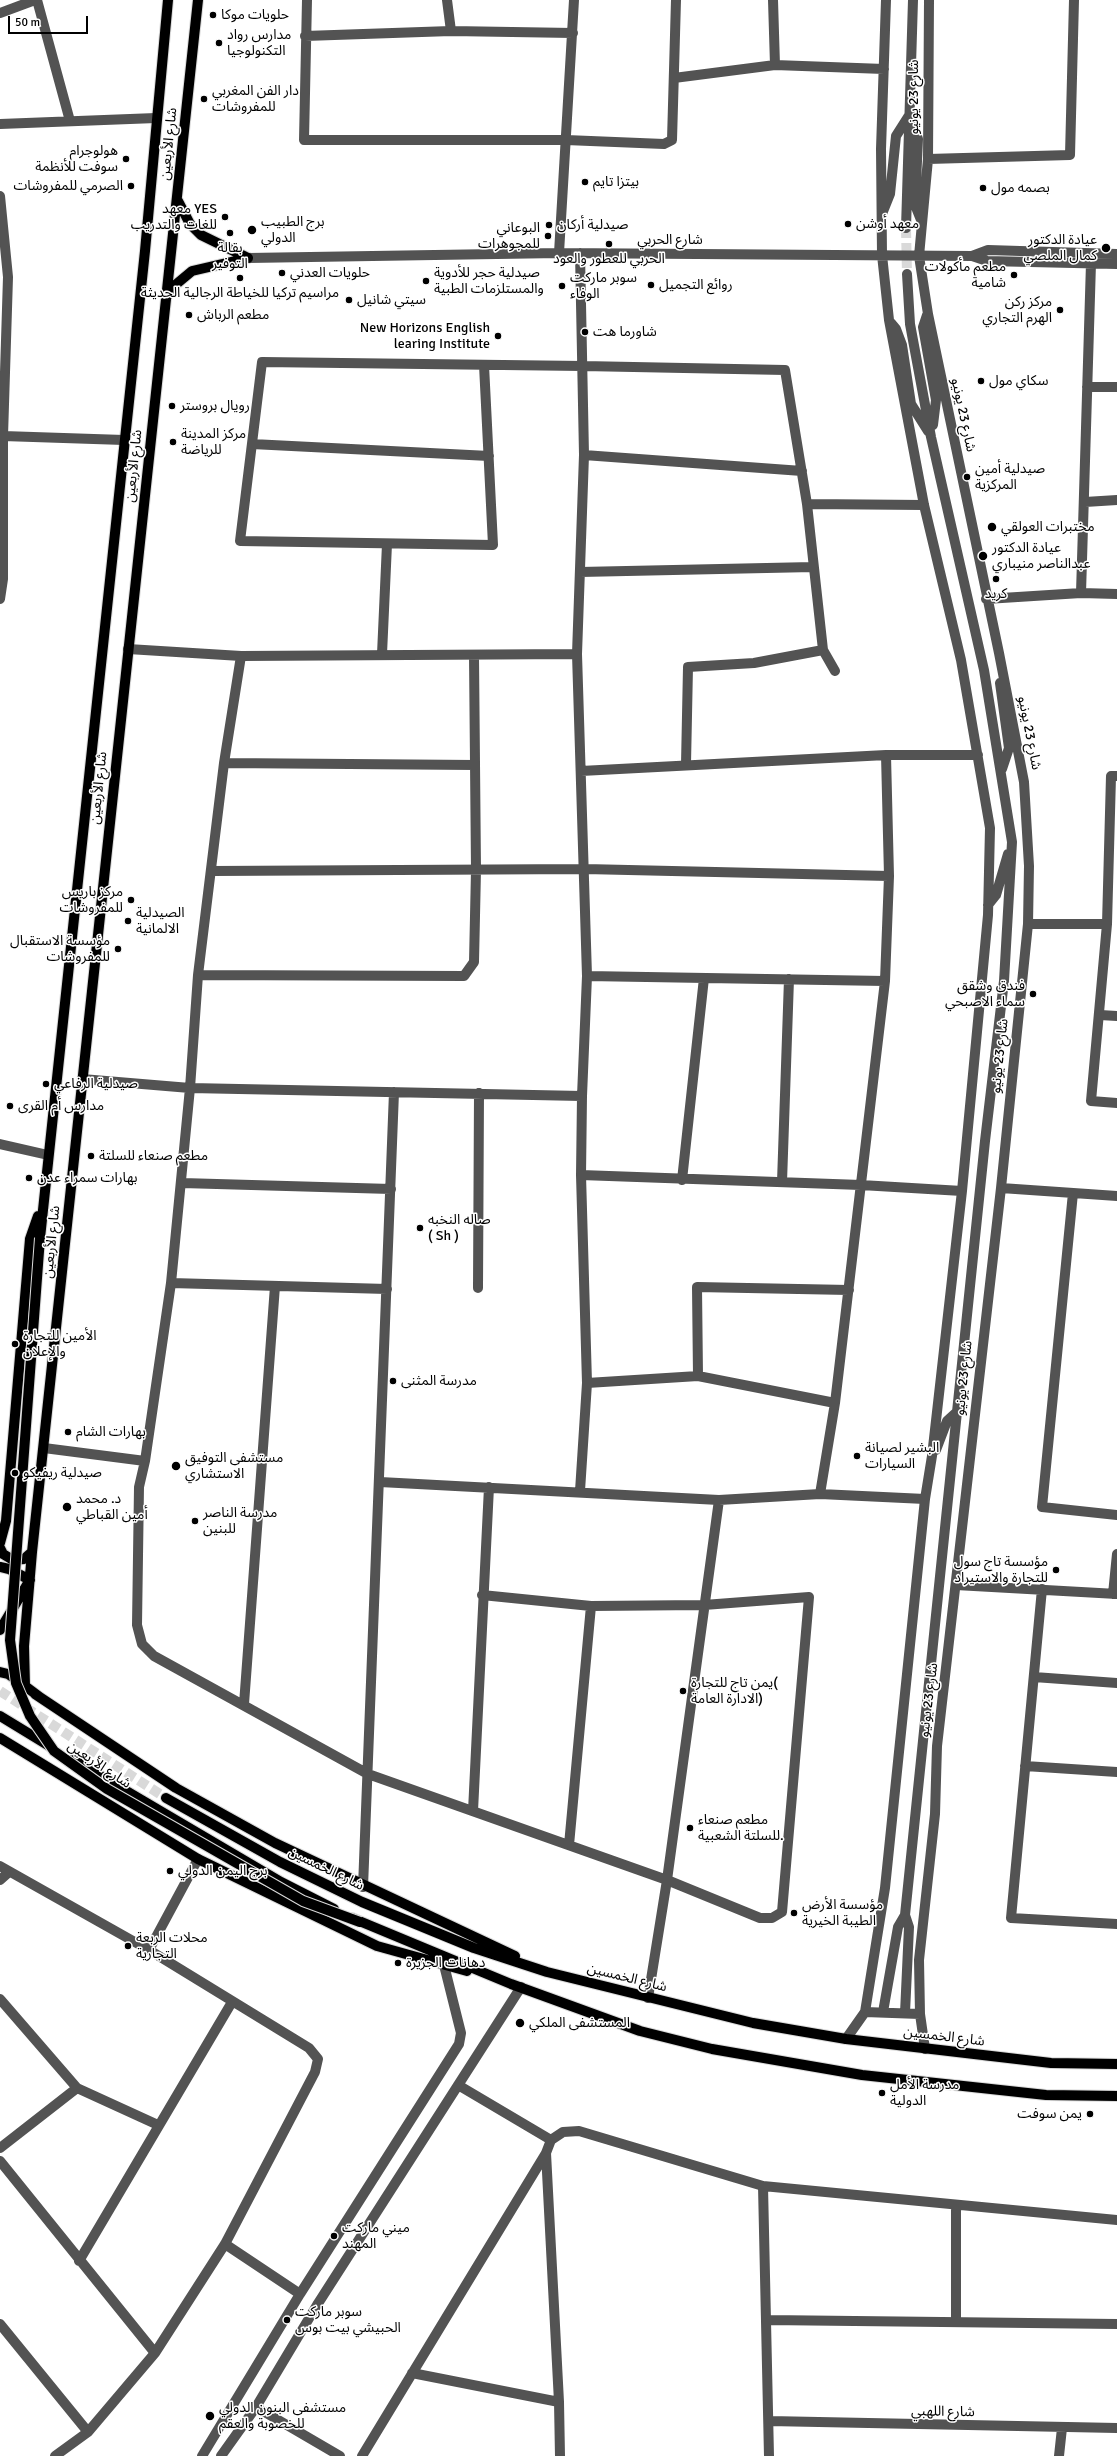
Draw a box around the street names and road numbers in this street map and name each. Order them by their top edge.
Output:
street label: شارع 23 يونيو [906,60,922,134]
street label: شارع الأربعين [157,107,181,181]
street label: شارع الحربي [637,232,703,248]
street label: شارع 23 يونيو [947,377,979,453]
street label: شارع الأربعين [122,429,146,503]
street label: شارع 23 يونيو [1014,695,1044,771]
street label: شارع الأربعين [87,751,111,825]
street label: شارع 23 يونيو [988,1018,1012,1094]
street label: شارع الأربعين [40,1205,64,1279]
street label: شارع 23 يونيو [952,1340,976,1416]
street label: شارع 23 يونيو [916,1662,942,1738]
street label: شارع الأربعين [64,1738,134,1792]
street label: شارع الخمسين [286,1844,366,1894]
street label: شارع الخمسين [585,1960,669,1996]
street label: شارع الخمسين [902,2024,986,2050]
street label: شارع اللهبي [911,2403,975,2421]

